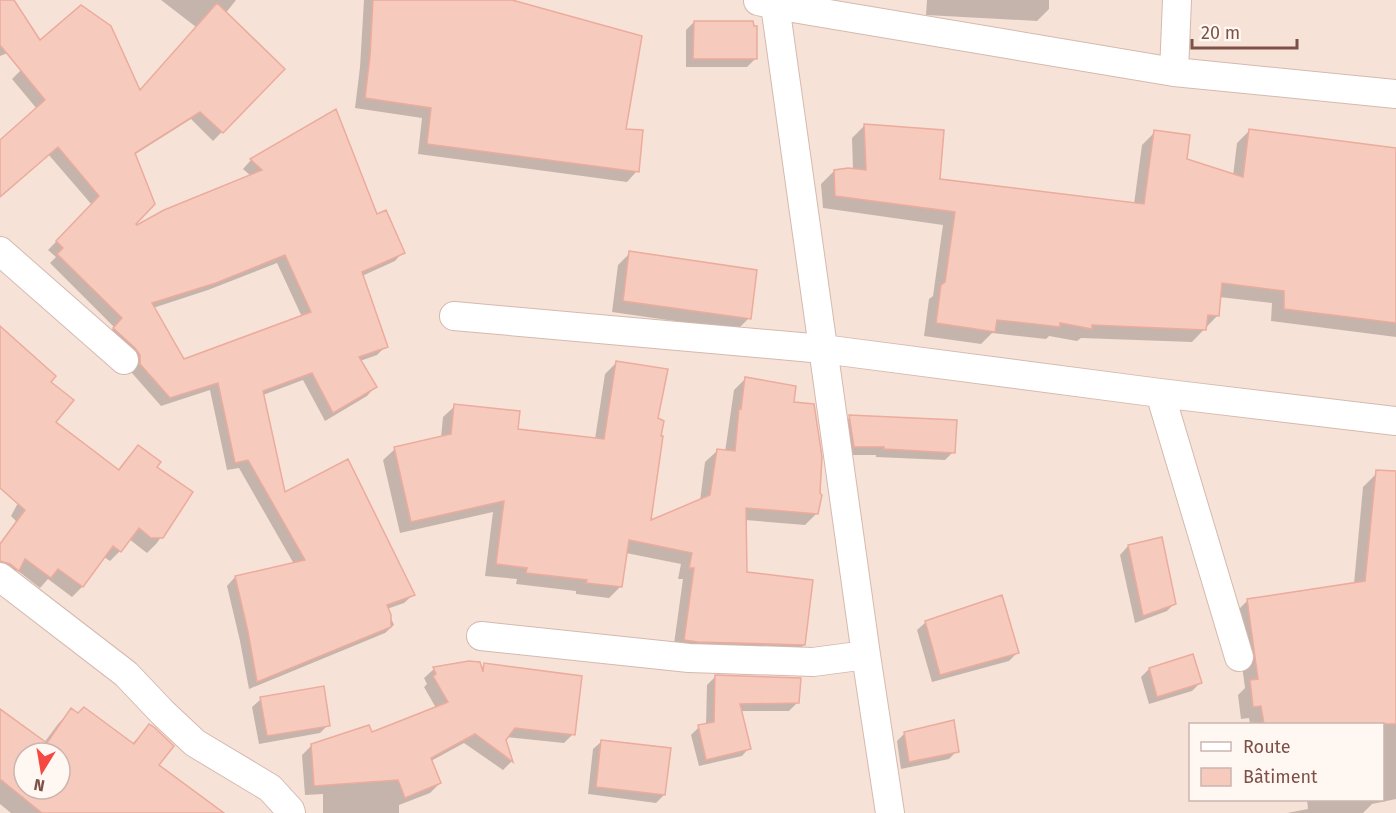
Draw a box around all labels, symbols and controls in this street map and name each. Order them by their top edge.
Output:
scale bar [1192,12,1297,50]
text: 20 m [1201,22,1240,44]
legend [1189,723,1384,801]
text: Route [1243,736,1291,758]
north arrow [12,741,72,801]
text: Bâtiment [1243,766,1318,788]
text: N [32,775,46,796]

